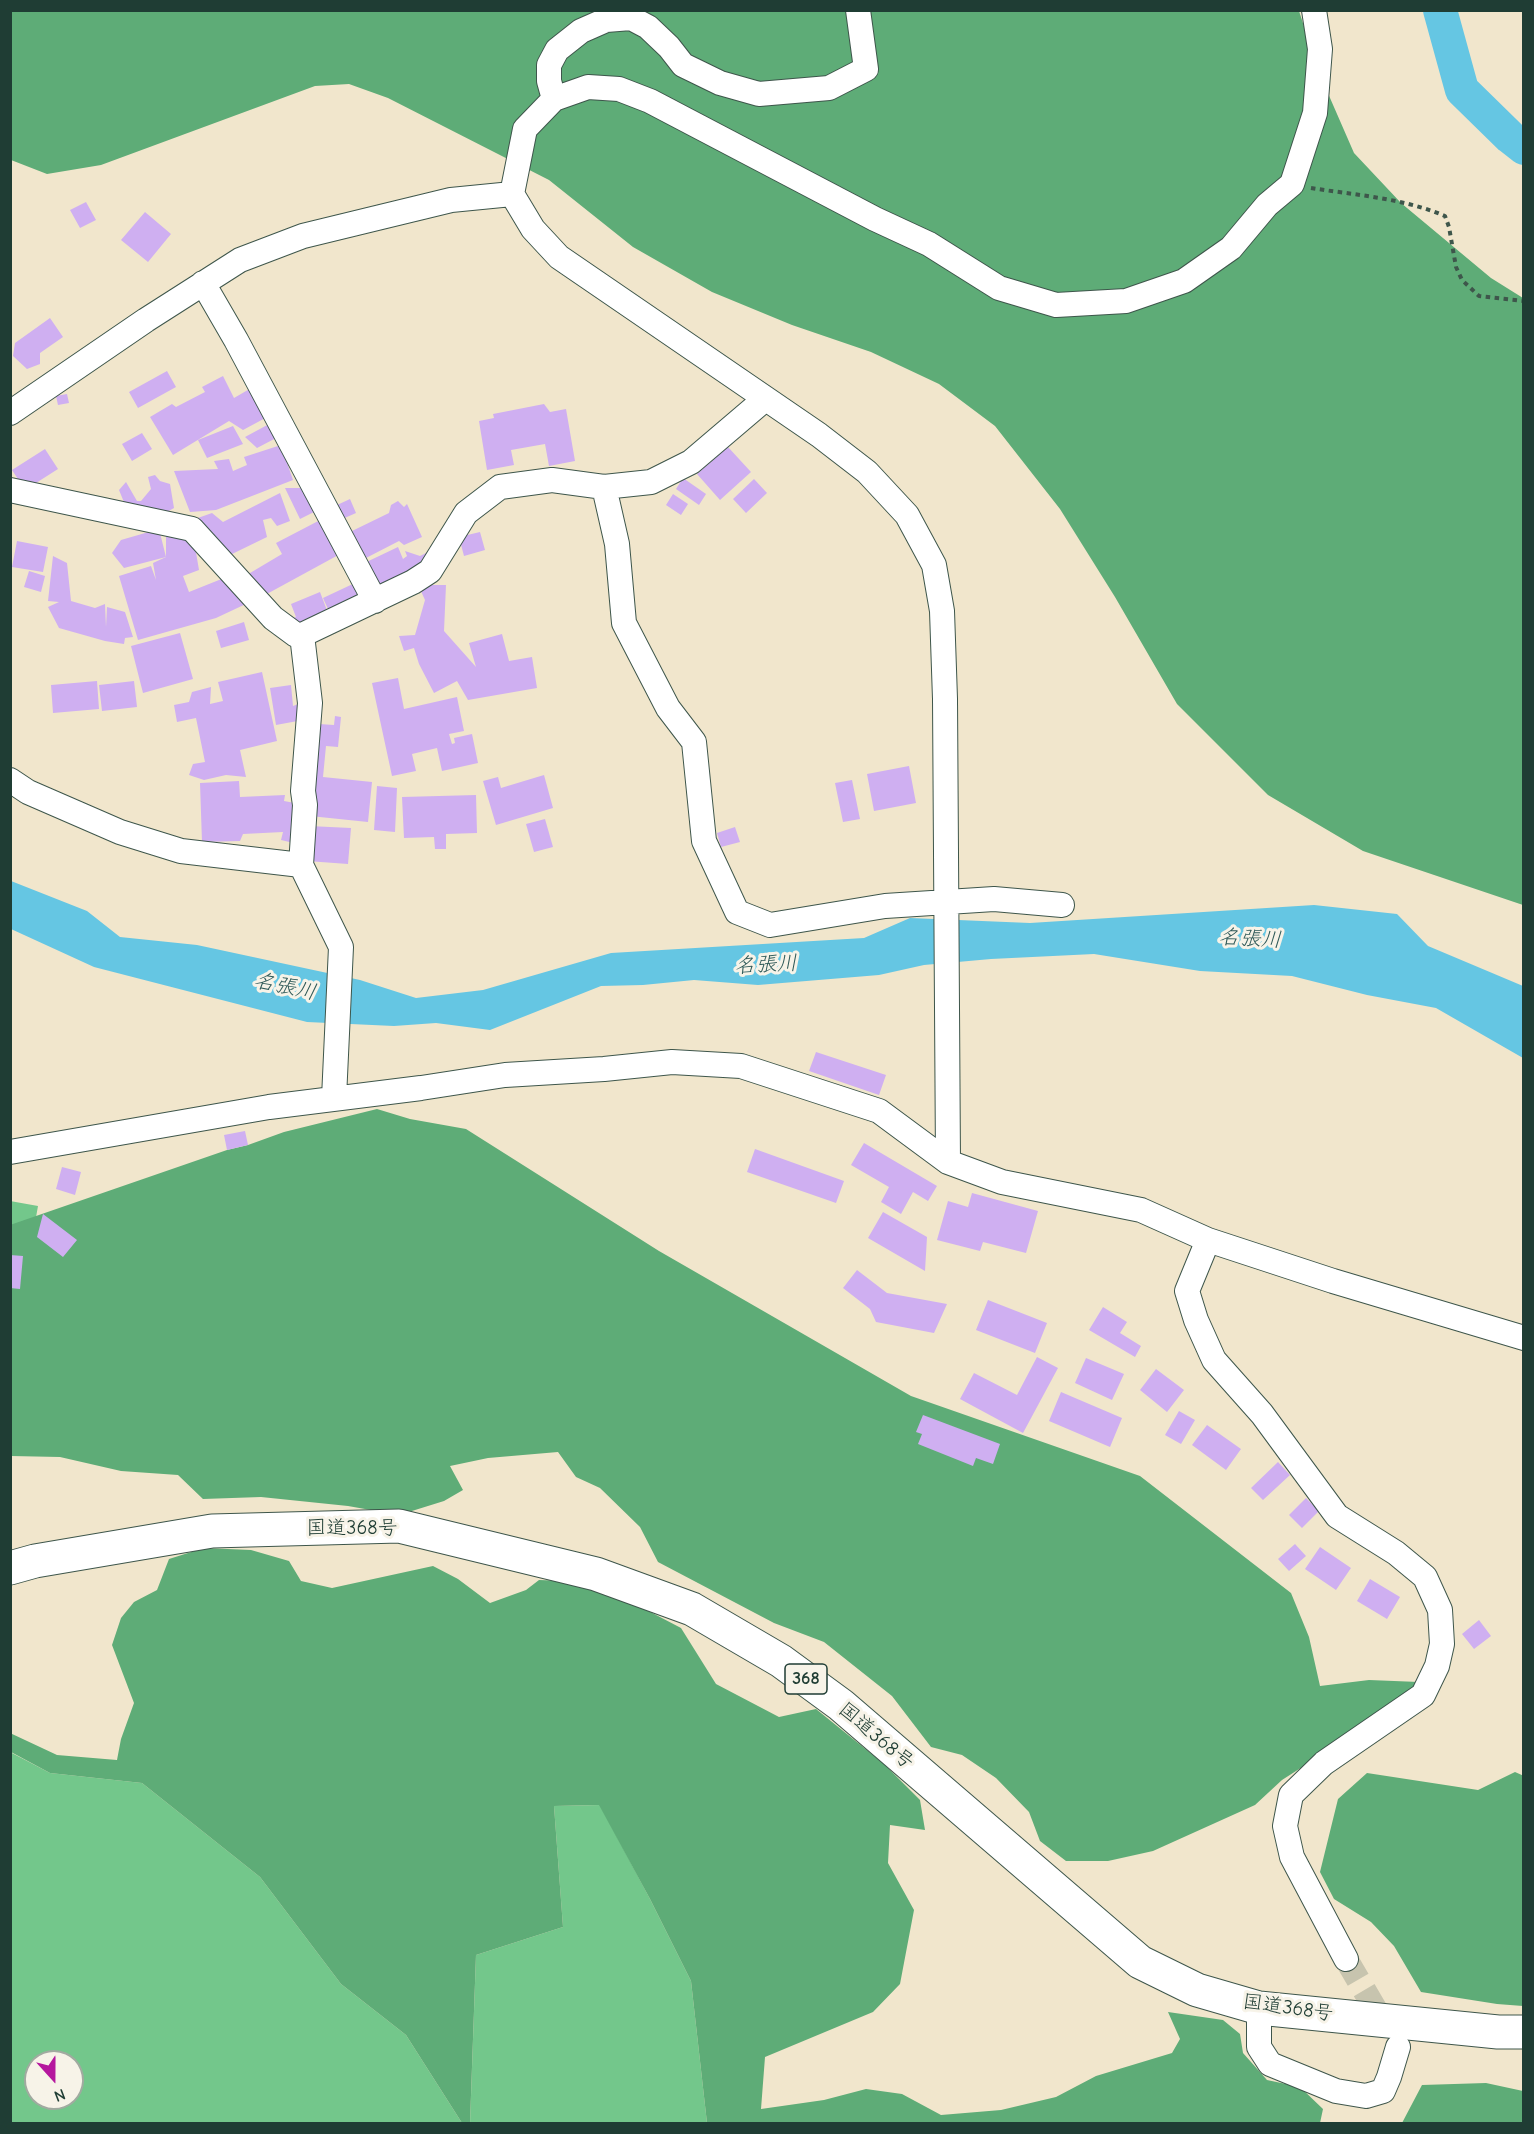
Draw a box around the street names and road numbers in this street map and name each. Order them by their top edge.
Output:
street label: 国道368号 [306,1516,398,1540]
road number: 368 [785,1664,827,1694]
street label: 国道368号 [833,1697,919,1775]
street label: 国道368号 [1241,1990,1335,2026]

